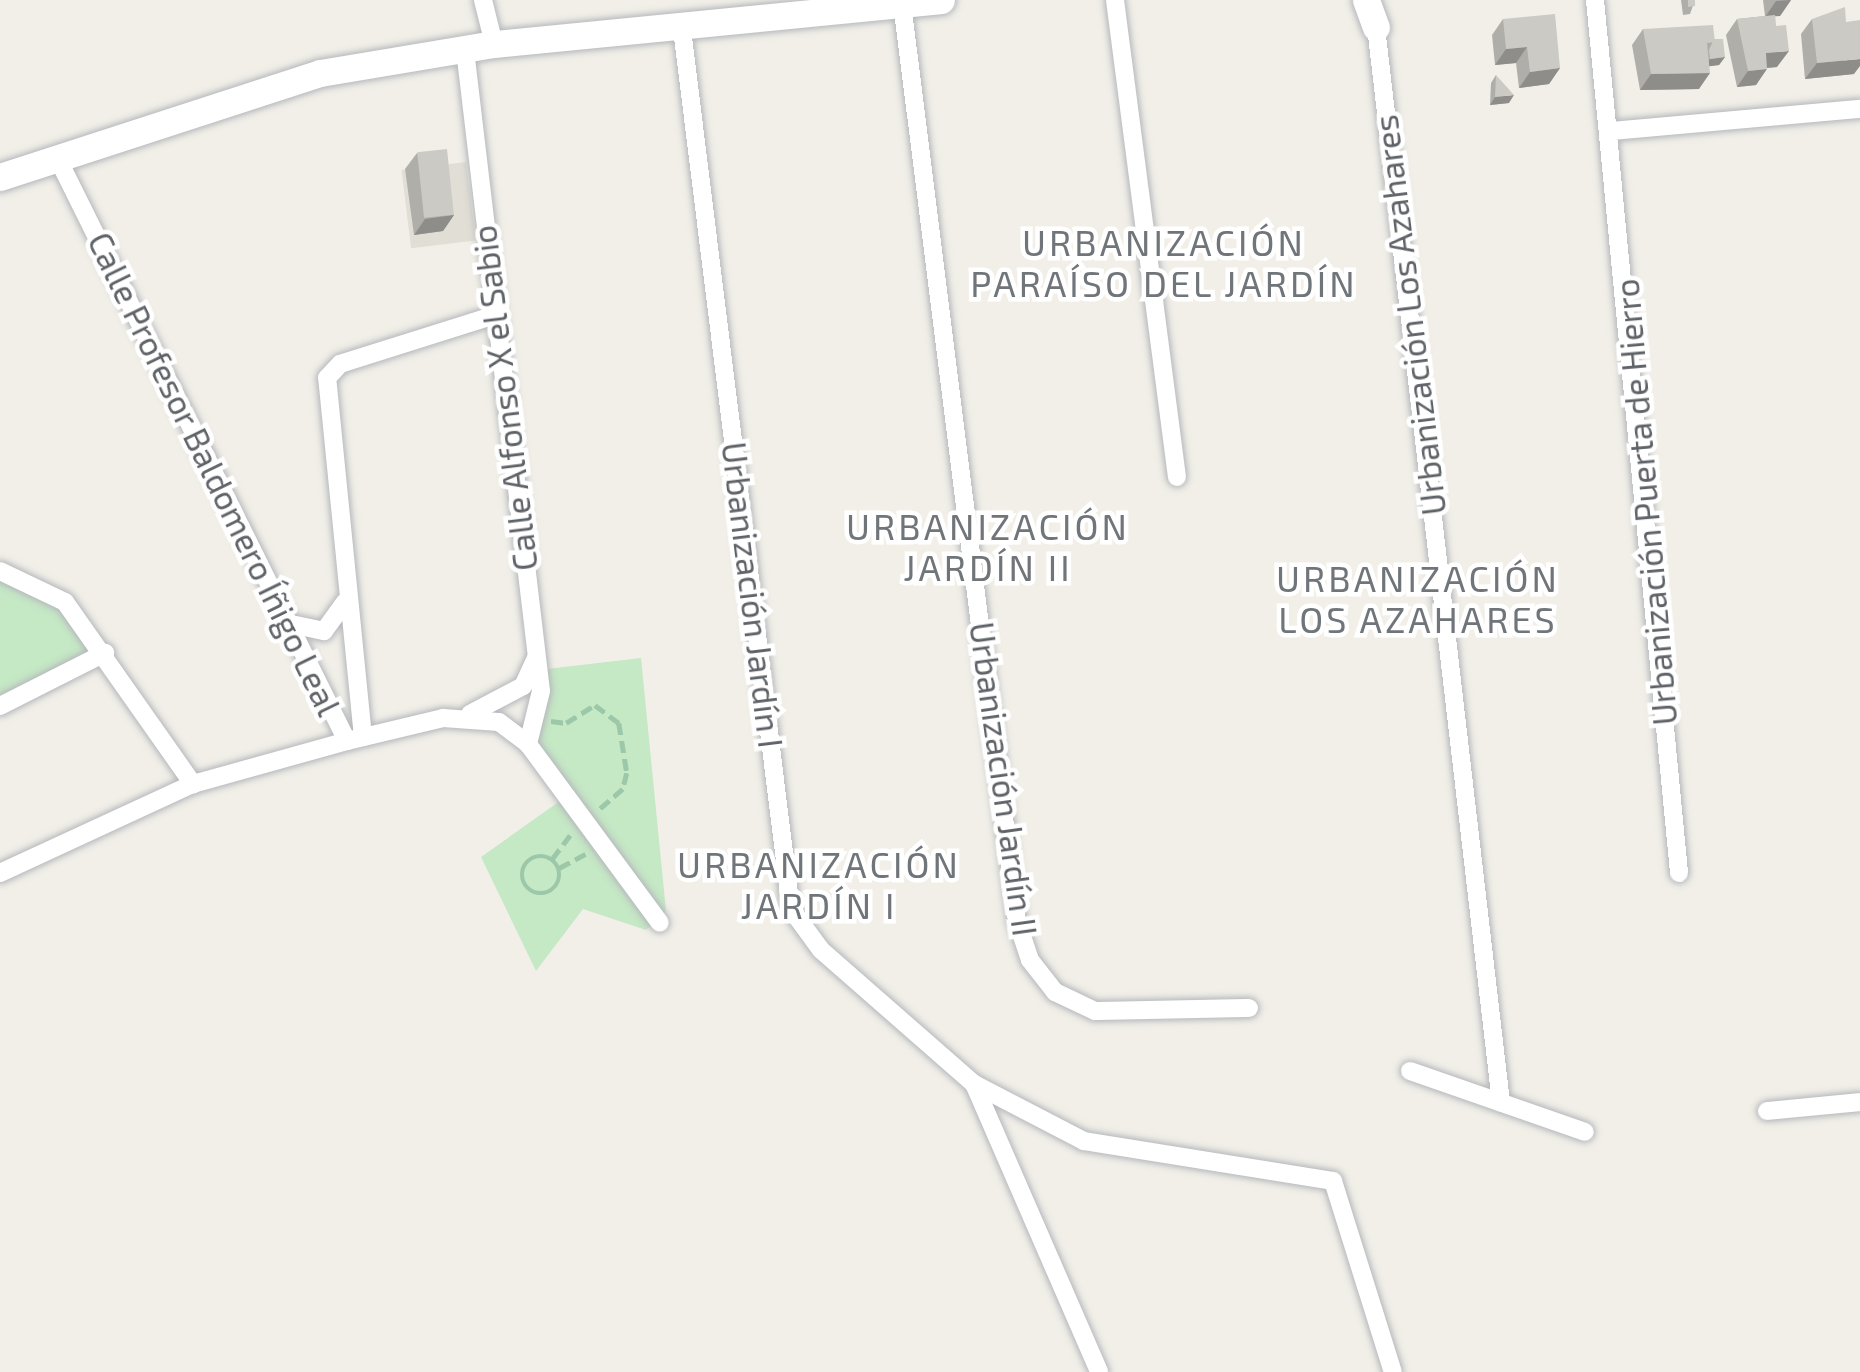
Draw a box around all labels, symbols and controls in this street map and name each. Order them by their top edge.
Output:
street label: Urbanización Los Azahares [1366,112,1454,518]
district label: URBANIZACIÓN PARAÍSO DEL JARDÍN [970,219,1358,304]
street label: Calle Alfonso X el Sabio [464,222,546,574]
street label: Calle Profesor Baldomero Íñigo Leal [79,226,349,722]
street label: Urbanización Puerta de Hierro [1607,277,1685,727]
street label: Urbanización Jardín I [714,439,790,751]
district label: URBANIZACIÓN JARDÍN II [846,503,1130,588]
district label: URBANIZACIÓN LOS AZAHARES [1276,555,1560,640]
street label: Urbanización Jardín II [961,619,1045,939]
district label: URBANIZACIÓN JARDÍN I [677,841,961,926]

